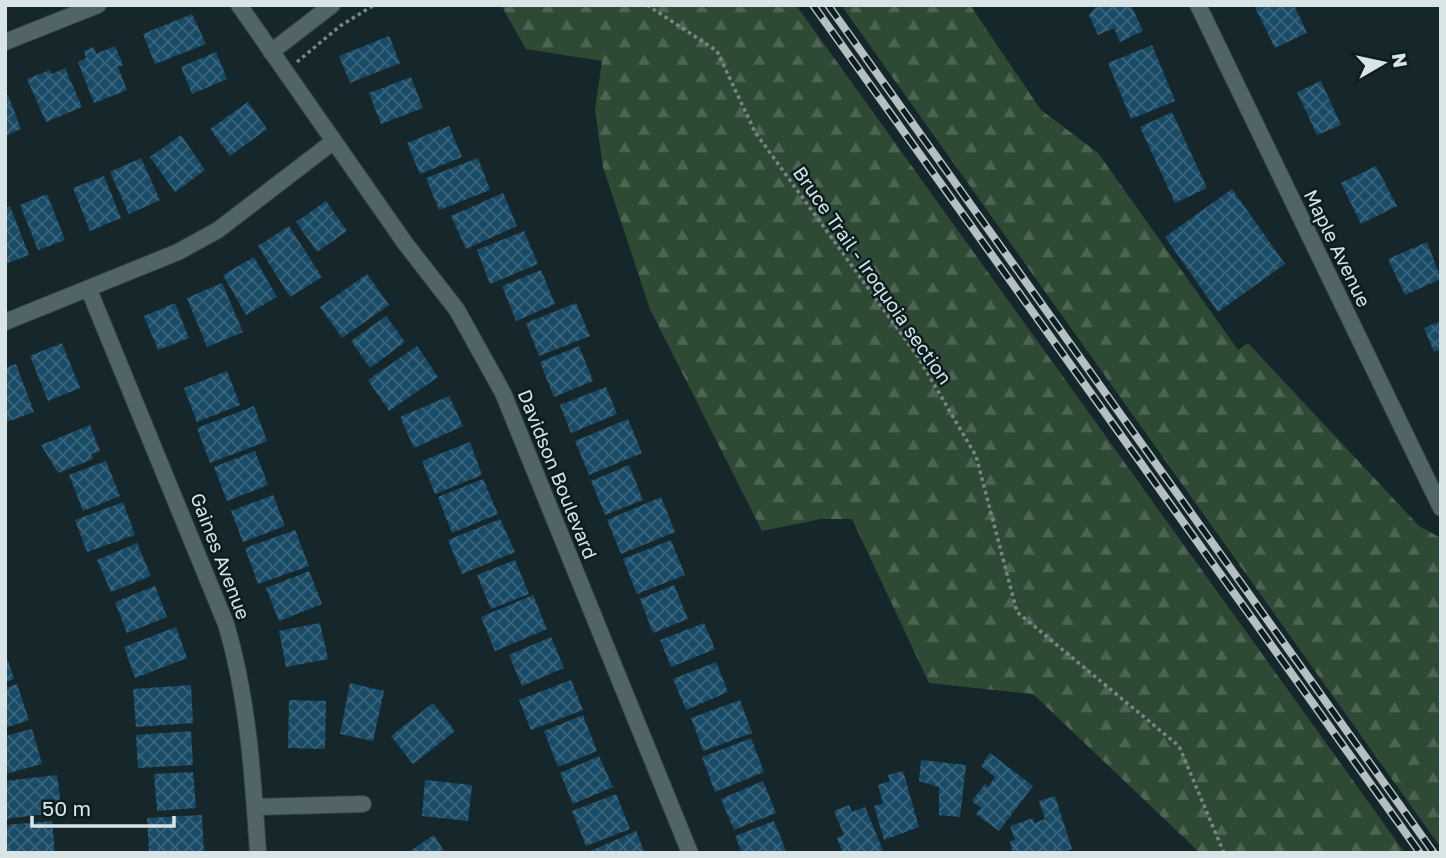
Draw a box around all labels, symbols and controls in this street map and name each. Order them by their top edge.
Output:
north arrow [1348,28,1418,98]
text: N [1388,51,1413,69]
street label: Bruce Trail - Iroquoia section [789,162,957,388]
street label: Maple Avenue [1300,186,1376,310]
street label: Davidson Boulevard [513,386,603,562]
street label: Gaines Avenue [186,489,256,623]
scale bar [32,784,173,828]
text: 50 m [42,795,91,821]

